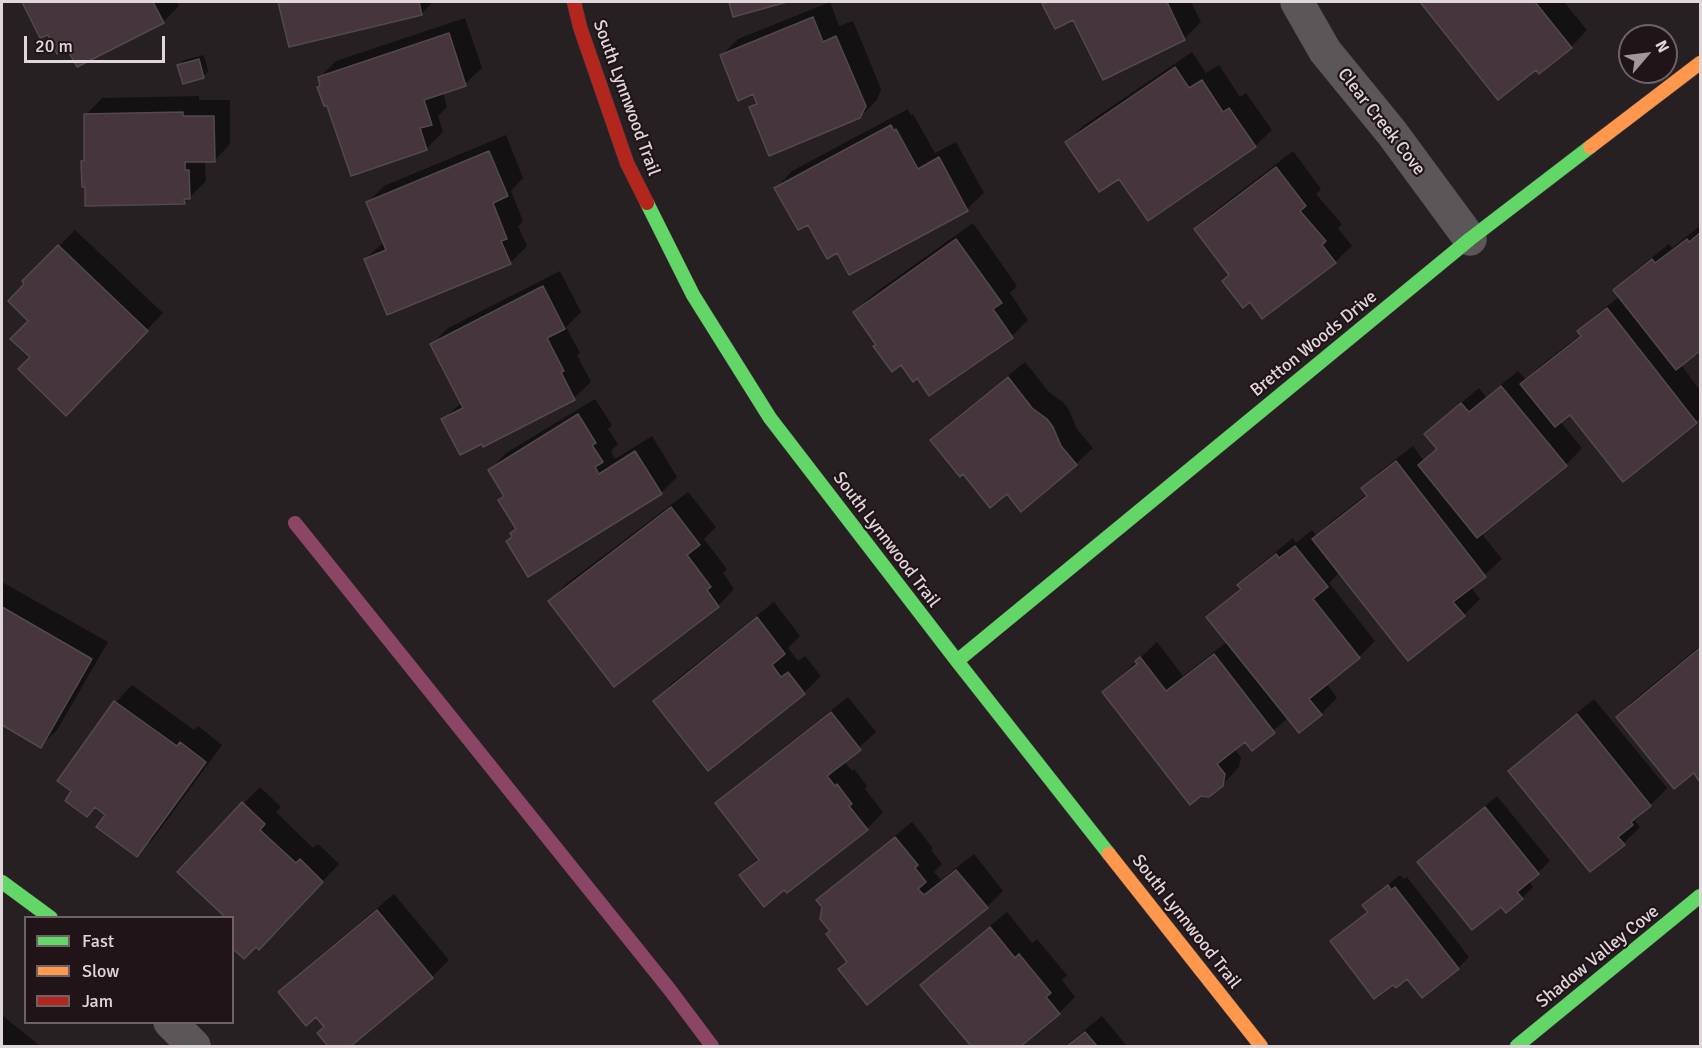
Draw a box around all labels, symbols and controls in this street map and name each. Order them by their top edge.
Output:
street label: South Lynnwood Trail [588,17,664,179]
scale bar [27,24,168,62]
north arrow [1618,24,1678,84]
text: 20 m [35,35,73,57]
text: N [1651,37,1674,56]
street label: Clear Creek Cove [1333,64,1429,180]
street label: Bretton Woods Drive [1246,286,1382,402]
street label: South Lynnwood Trail [828,468,944,612]
street label: South Lynnwood Trail [1127,851,1245,993]
street label: Shadow Valley Cove [1532,901,1664,1013]
legend [24,916,234,1024]
text: Fast [82,930,114,952]
text: Slow [82,960,119,982]
text: Jam [82,990,113,1012]

